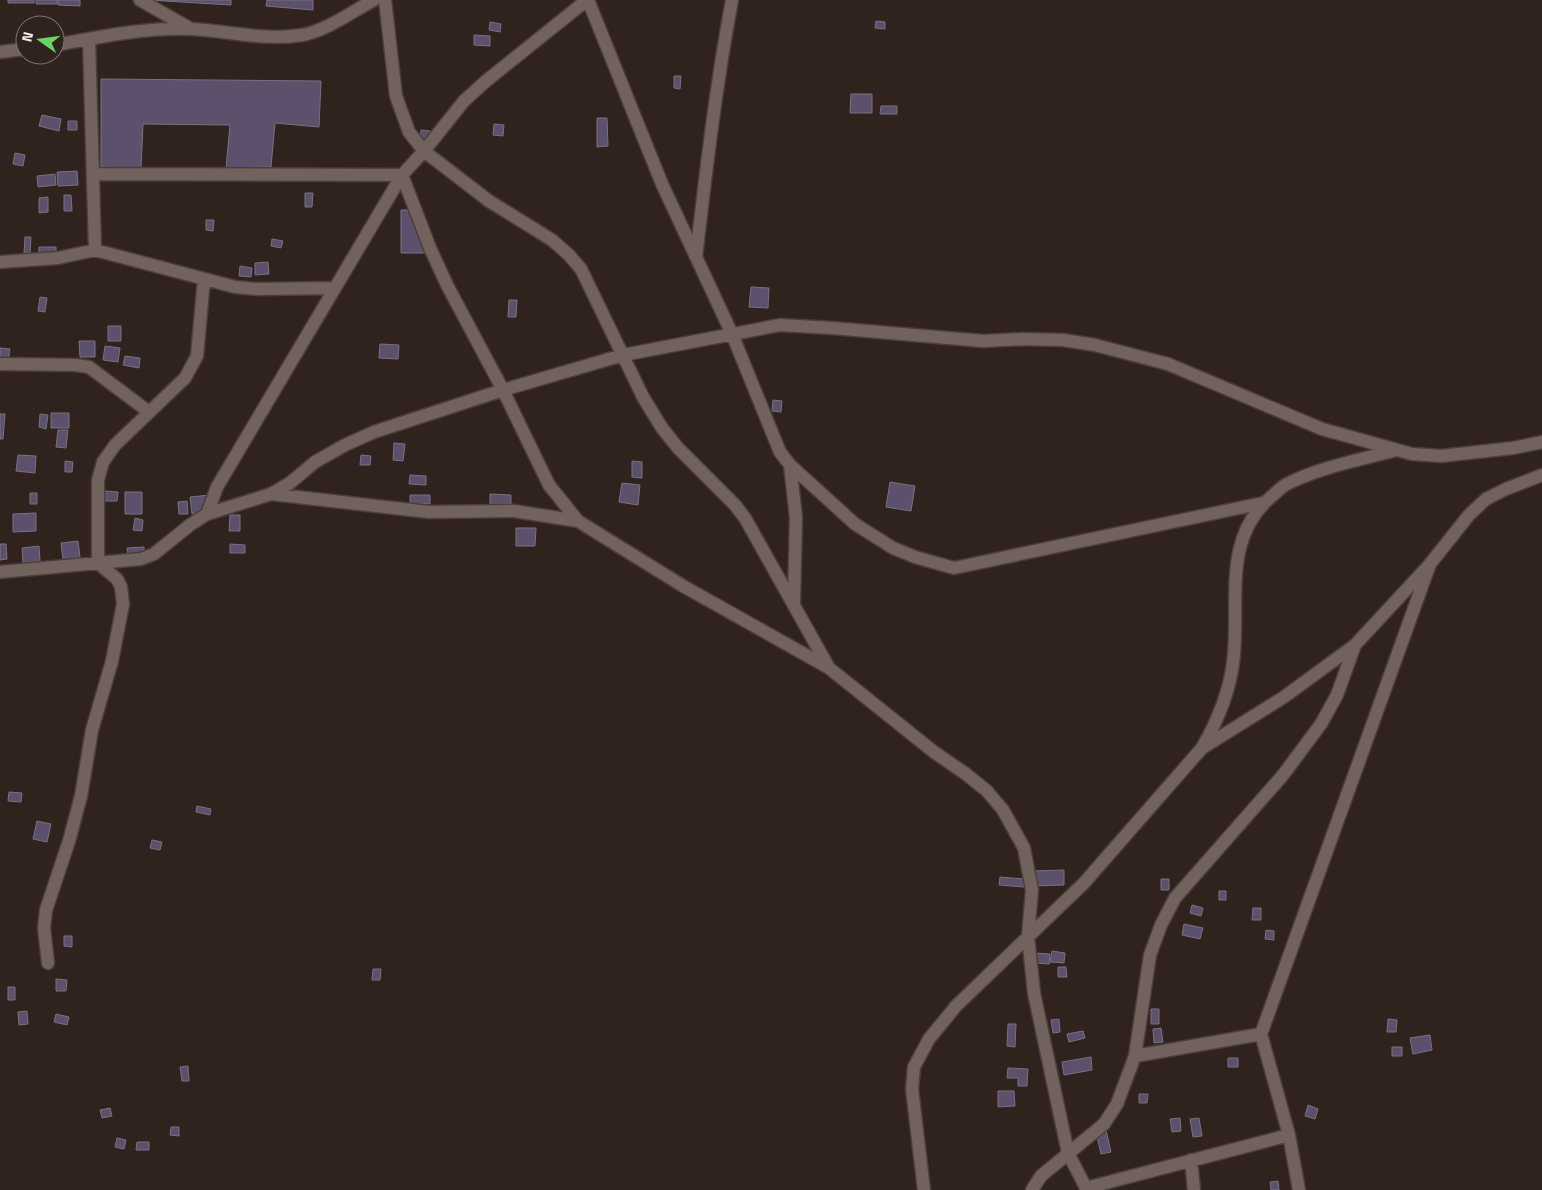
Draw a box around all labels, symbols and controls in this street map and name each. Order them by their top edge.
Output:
north arrow [15,15,65,65]
text: N [16,29,38,44]

